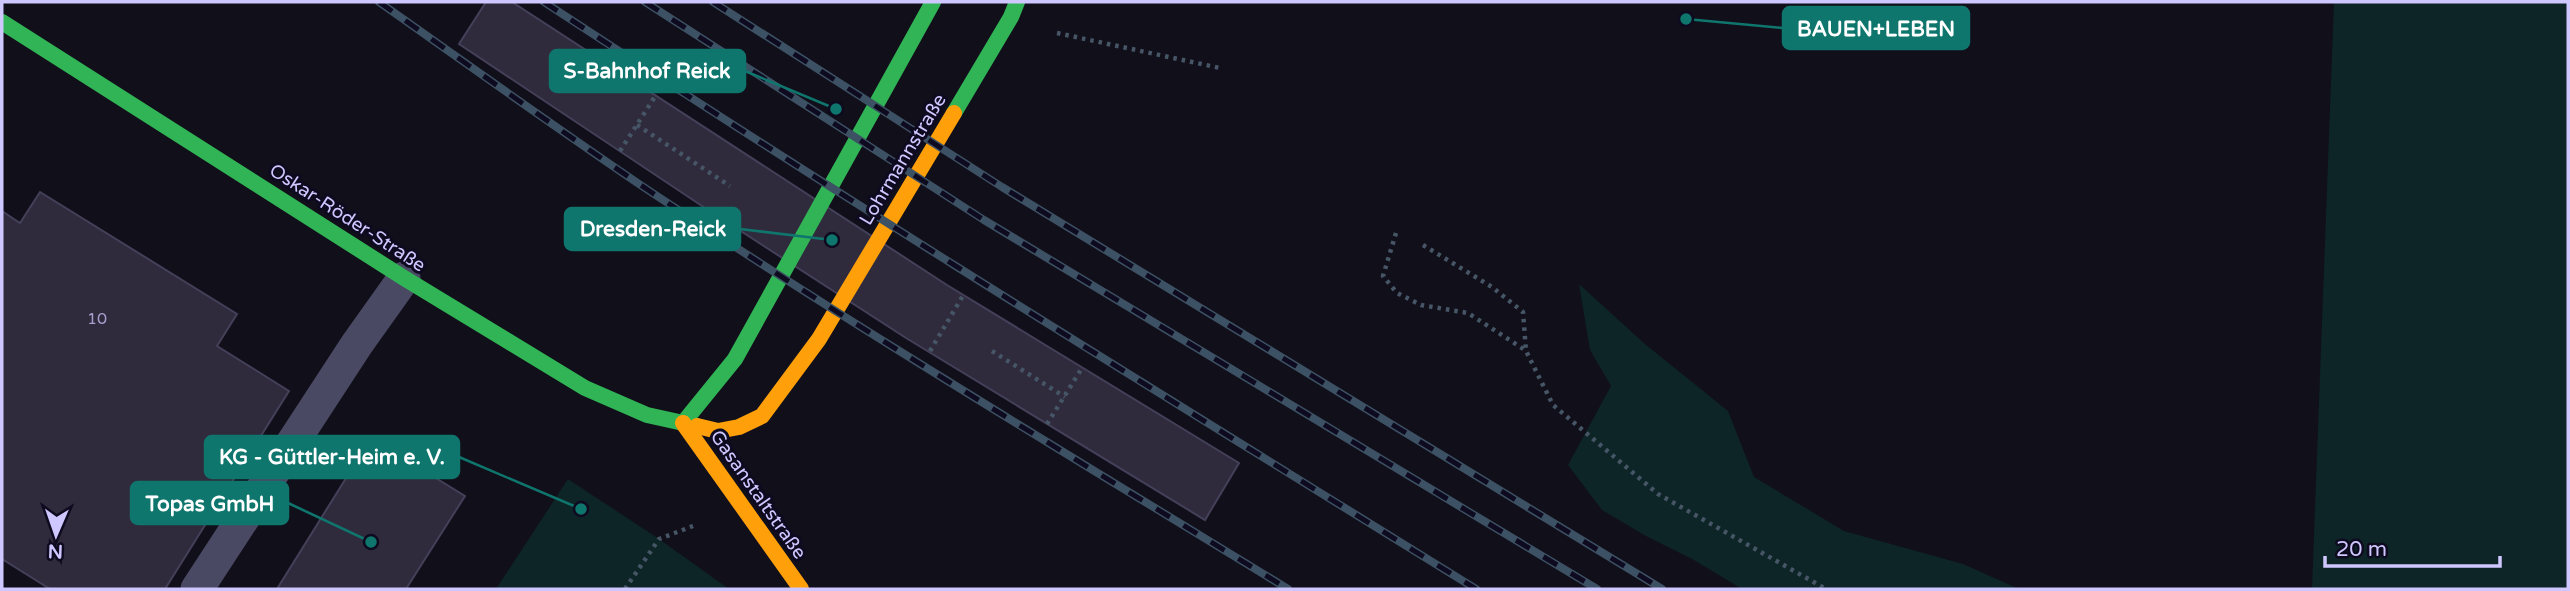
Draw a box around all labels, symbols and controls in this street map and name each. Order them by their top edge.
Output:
callout: BAUEN+LEBEN [1783,7,1969,49]
text: BAUEN+LEBEN [1797,17,1955,42]
callout: S-Bahnhof Reick [550,50,745,92]
text: S-Bahnhof Reick [563,59,731,84]
street label: Lohrmannstraße [855,90,951,229]
street label: Oskar-Röder-Straße [265,159,430,277]
callout: Dresden-Reick [565,208,740,250]
text: Dresden-Reick [580,217,727,242]
house number: 10 [87,309,107,329]
street label: Gasanstaltstraße [706,426,811,563]
callout: KG - Güttler-Heim e. V. [205,436,459,478]
text: KG - Güttler-Heim e. V. [219,445,445,470]
callout: Topas GmbH [131,482,288,524]
text: Topas GmbH [145,492,274,517]
north arrow [21,500,91,570]
scale bar [2325,524,2500,568]
text: 20 m [2336,537,2387,562]
text: N [47,540,63,562]

